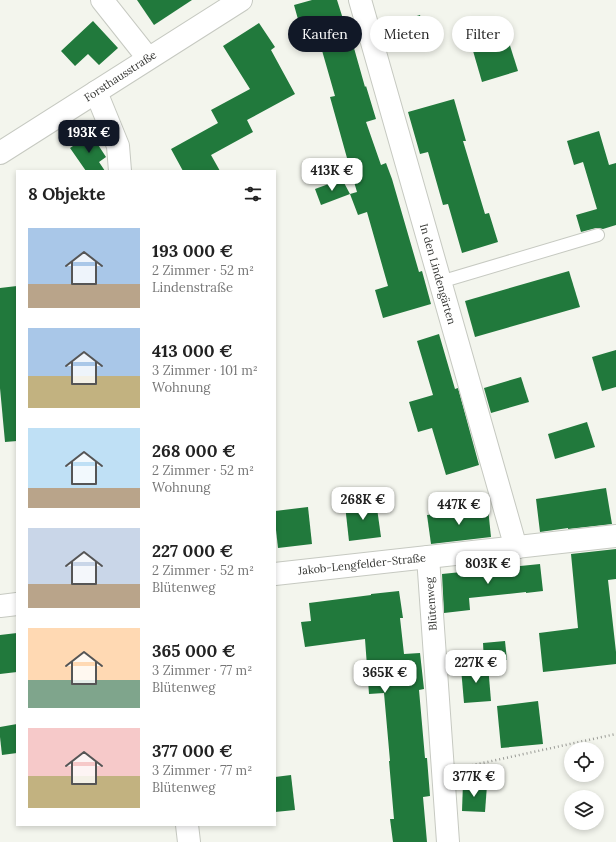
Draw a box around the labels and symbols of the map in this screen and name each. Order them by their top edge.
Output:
street label: Forsthausstraße [81,47,159,105]
pin: 193K € [56,120,122,154]
pin: 413K € [299,158,365,192]
street label: In den Lindengärten [417,222,459,326]
pin: 268K € [330,487,396,521]
pin: 447K € [426,492,492,526]
street label: Jakob-Lengfelder-Straße [296,550,427,578]
pin: 803K € [455,551,521,585]
street label: Blütenweg [422,576,440,631]
pin: 227K € [443,650,509,684]
pin: 365K € [352,660,418,694]
pin: 377K € [441,764,507,798]

